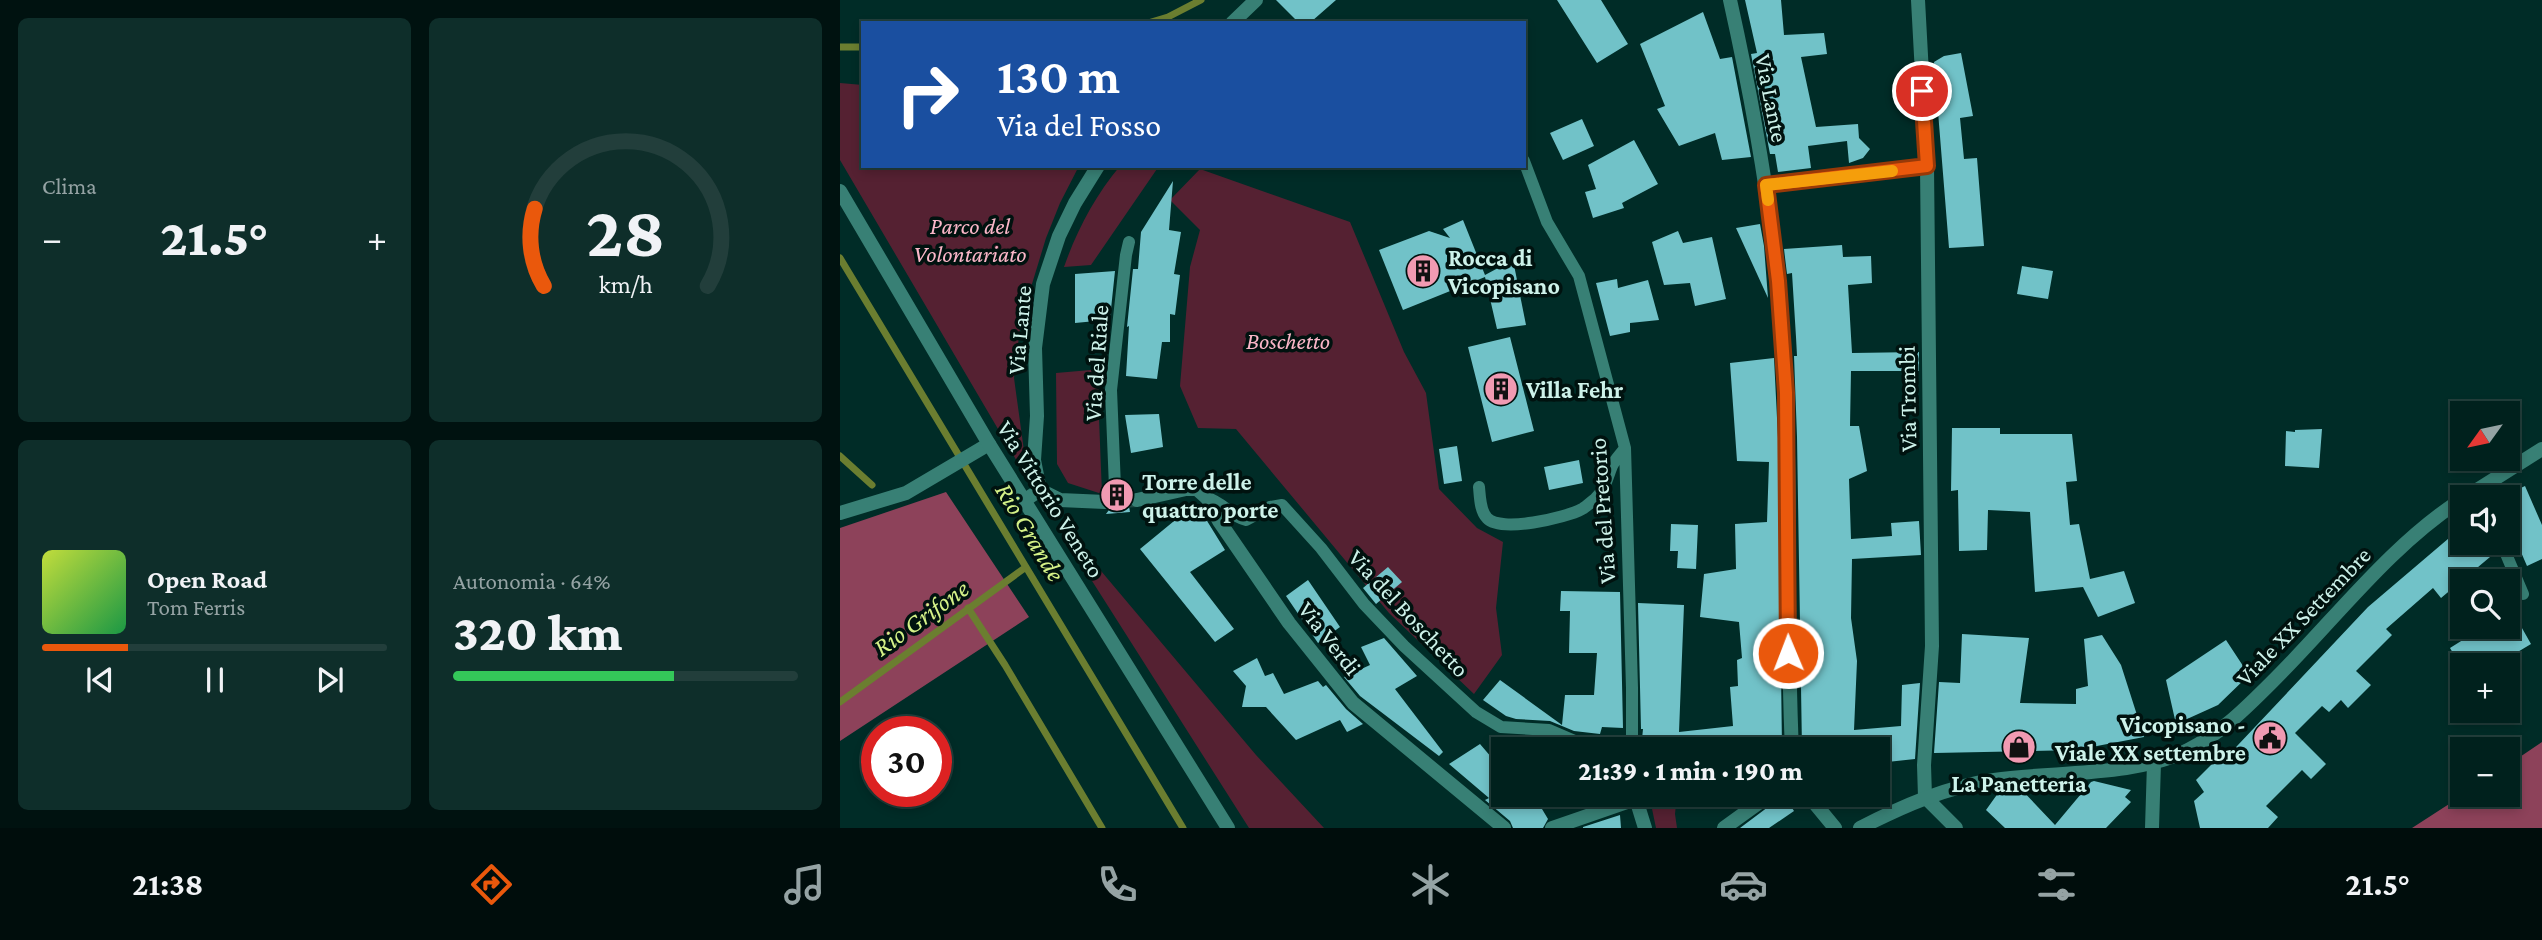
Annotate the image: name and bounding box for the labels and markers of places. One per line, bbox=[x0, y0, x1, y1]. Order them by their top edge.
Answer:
pin bbox=[1892, 61, 1952, 121]
place label: Rocca di Vicopisano bbox=[1447, 244, 1560, 299]
building icon: Rocca di Vicopisano bbox=[1404, 252, 1442, 290]
building icon: Villa Fehr bbox=[1482, 370, 1520, 408]
place label: Villa Fehr bbox=[1525, 376, 1624, 403]
place label: Torre delle quattro porte bbox=[1142, 468, 1278, 523]
building icon: Torre delle quattro porte bbox=[1098, 476, 1136, 514]
place label: Vicopisano - Viale XX settembre bbox=[2054, 711, 2246, 766]
public building icon: Vicopisano - Viale XX settembre bbox=[2251, 719, 2289, 757]
shop icon: La Panetteria bbox=[2000, 728, 2038, 766]
place label: La Panetteria bbox=[1951, 770, 2087, 797]

